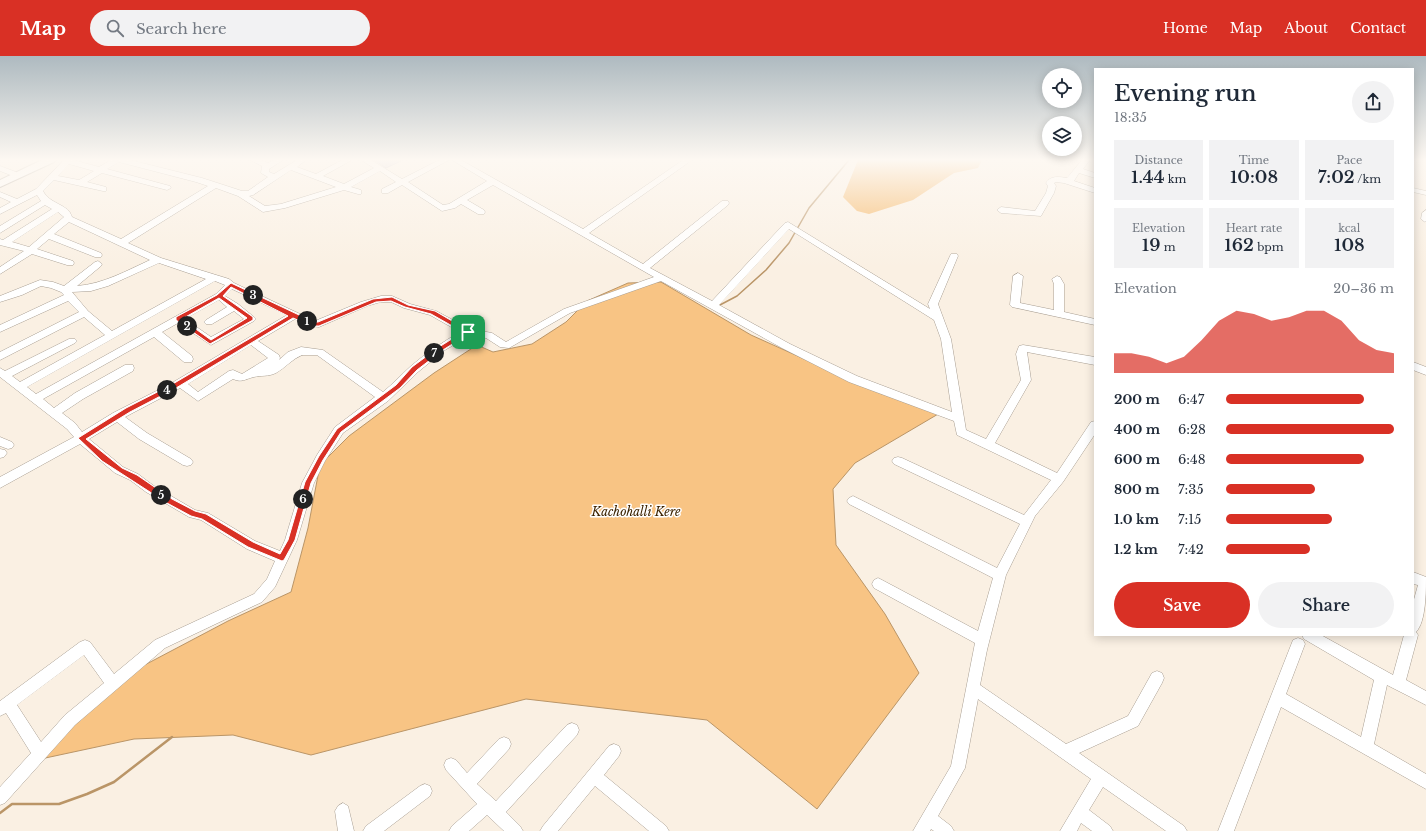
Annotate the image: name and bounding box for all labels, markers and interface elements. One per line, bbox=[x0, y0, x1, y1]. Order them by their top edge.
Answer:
search box bbox=[90, 10, 370, 46]
text: Map bbox=[20, 17, 66, 40]
icon: search bbox=[104, 17, 126, 39]
text: Search here bbox=[136, 19, 227, 38]
text: Home bbox=[1163, 19, 1208, 37]
text: Map bbox=[1230, 19, 1262, 37]
text: About bbox=[1284, 19, 1328, 37]
text: Contact bbox=[1350, 19, 1406, 37]
map controls bbox=[1042, 68, 1082, 156]
button: locate bbox=[1042, 68, 1082, 108]
text: Evening run bbox=[1114, 80, 1256, 107]
button: share bbox=[1352, 81, 1394, 123]
text: 18:35 bbox=[1114, 109, 1147, 126]
button: layers bbox=[1042, 116, 1082, 156]
text: Distance bbox=[1134, 153, 1183, 167]
text: Time bbox=[1239, 153, 1269, 167]
text: Pace bbox=[1336, 153, 1362, 167]
text: 1.44 bbox=[1131, 167, 1165, 188]
text: 10:08 bbox=[1230, 167, 1278, 188]
text: 7:02 bbox=[1318, 167, 1355, 188]
text: km bbox=[1165, 172, 1186, 186]
text: /km bbox=[1355, 172, 1381, 186]
text: Elevation bbox=[1132, 221, 1185, 235]
text: Heart rate bbox=[1226, 221, 1282, 235]
text: kcal bbox=[1338, 221, 1360, 235]
text: 19 bbox=[1142, 235, 1161, 256]
text: 162 bbox=[1224, 235, 1254, 256]
text: 108 bbox=[1334, 235, 1365, 256]
text: m bbox=[1161, 240, 1176, 254]
text: bpm bbox=[1254, 240, 1284, 254]
text: Elevation bbox=[1114, 280, 1177, 297]
text: 20–36 m bbox=[1333, 280, 1394, 297]
pin: 3 bbox=[243, 285, 263, 305]
text: 3 bbox=[249, 288, 257, 302]
pin: 1 bbox=[297, 311, 317, 331]
text: 1 bbox=[305, 314, 309, 328]
pin bbox=[451, 315, 485, 349]
pin: 2 bbox=[177, 316, 197, 336]
text: 2 bbox=[183, 319, 191, 333]
icon: arrive bbox=[457, 321, 479, 343]
pin: 7 bbox=[424, 343, 444, 363]
text: 7 bbox=[431, 346, 437, 360]
pin: 4 bbox=[157, 380, 177, 400]
text: 4 bbox=[163, 383, 171, 397]
text: 200 m bbox=[1114, 391, 1160, 408]
text: 6:47 bbox=[1178, 391, 1204, 408]
text: 400 m bbox=[1114, 421, 1160, 438]
text: 6:28 bbox=[1178, 421, 1206, 438]
text: 600 m bbox=[1114, 451, 1160, 468]
text: 6:48 bbox=[1178, 451, 1206, 468]
text: 800 m bbox=[1114, 481, 1160, 498]
text: 7:35 bbox=[1178, 481, 1204, 498]
pin: 5 bbox=[151, 485, 171, 505]
text: 5 bbox=[158, 488, 164, 502]
pin: 6 bbox=[293, 489, 313, 509]
text: 6 bbox=[299, 492, 307, 506]
water label: Kachohalli Kere bbox=[590, 504, 681, 519]
text: 1.0 km bbox=[1114, 511, 1159, 528]
text: 7:15 bbox=[1178, 511, 1201, 528]
text: 1.2 km bbox=[1114, 541, 1158, 558]
text: 7:42 bbox=[1178, 541, 1204, 558]
button: Save bbox=[1114, 582, 1250, 628]
button: Share bbox=[1258, 582, 1394, 628]

